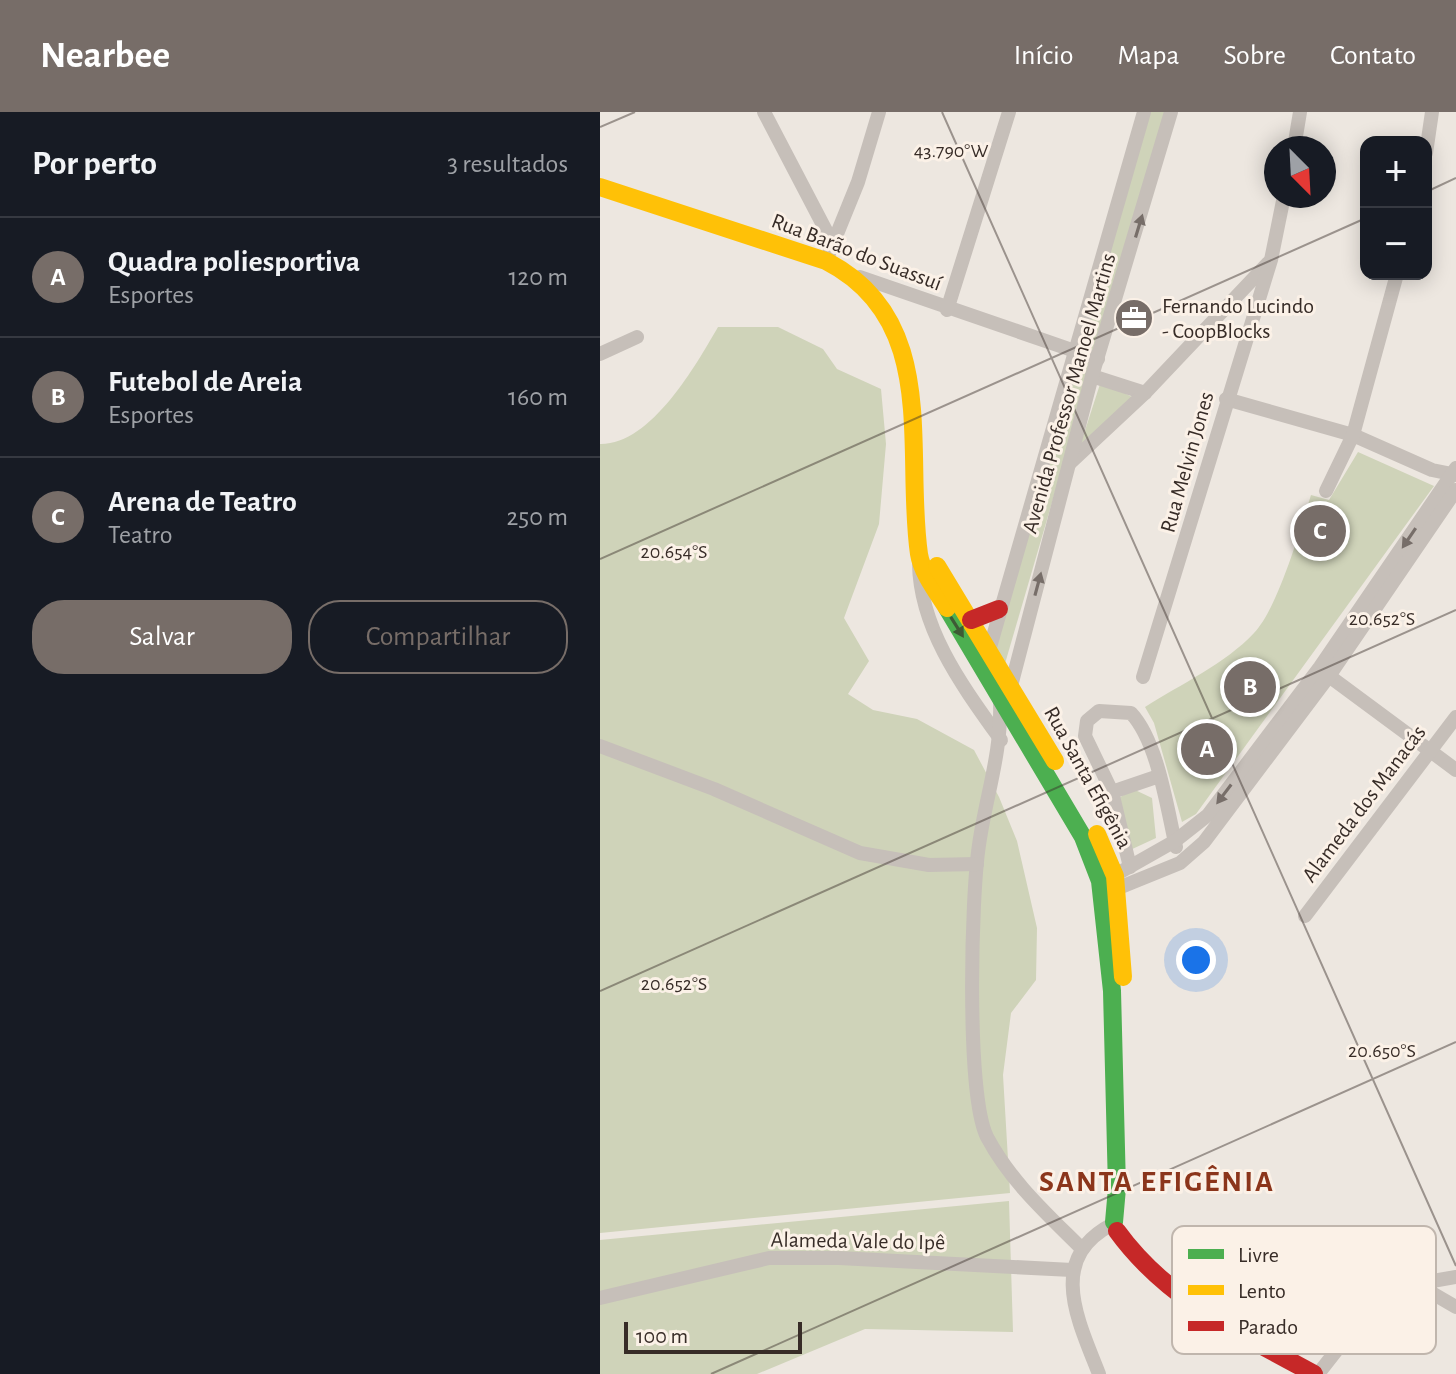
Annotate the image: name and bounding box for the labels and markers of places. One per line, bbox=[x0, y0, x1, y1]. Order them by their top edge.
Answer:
place label: Fernando Lucindo - CoopBlocks bbox=[1162, 295, 1314, 342]
office icon: Fernando Lucindo - CoopBlocks bbox=[1113, 297, 1155, 339]
pin: C bbox=[1294, 501, 1346, 561]
pin: B bbox=[1224, 657, 1276, 717]
pin: A bbox=[1181, 719, 1233, 779]

